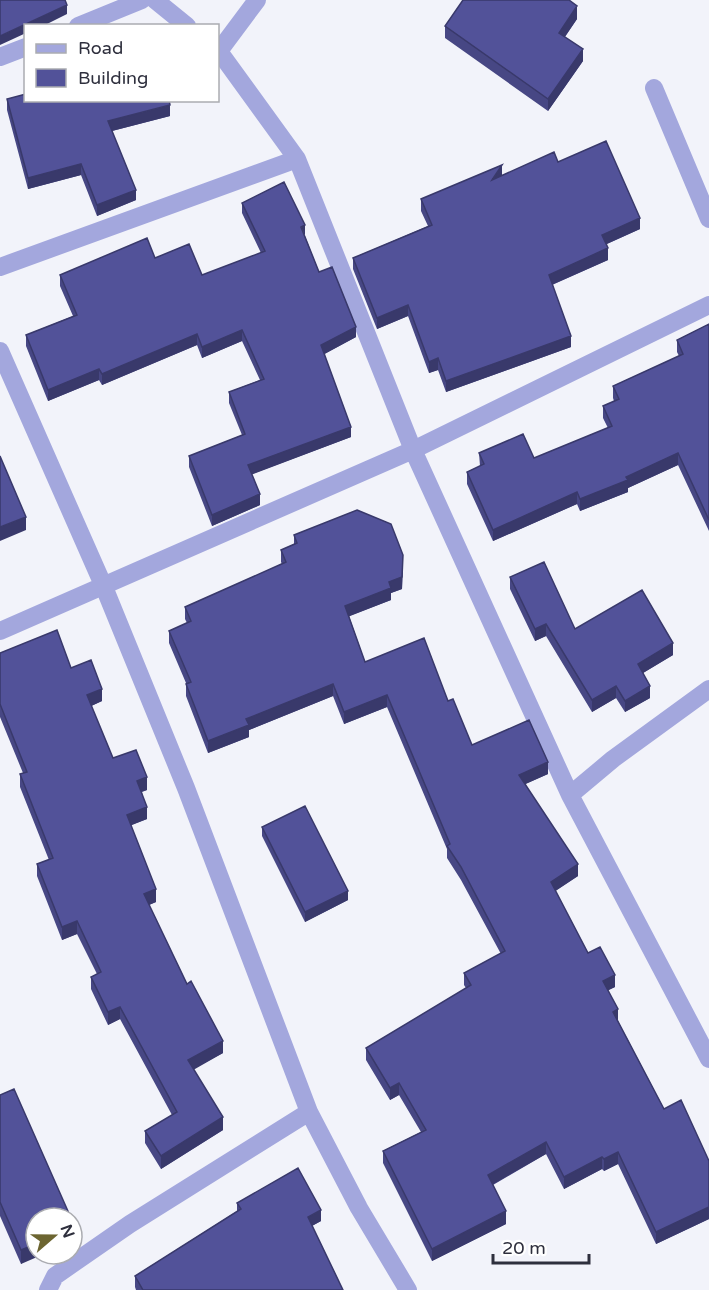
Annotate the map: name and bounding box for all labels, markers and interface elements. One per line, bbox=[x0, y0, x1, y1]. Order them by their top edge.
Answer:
legend bbox=[24, 24, 219, 102]
text: Road bbox=[78, 37, 123, 59]
text: Building bbox=[78, 67, 148, 89]
north arrow bbox=[24, 1206, 84, 1266]
text: N bbox=[56, 1222, 79, 1241]
scale bar bbox=[493, 1227, 589, 1265]
text: 20 m bbox=[502, 1237, 546, 1259]

